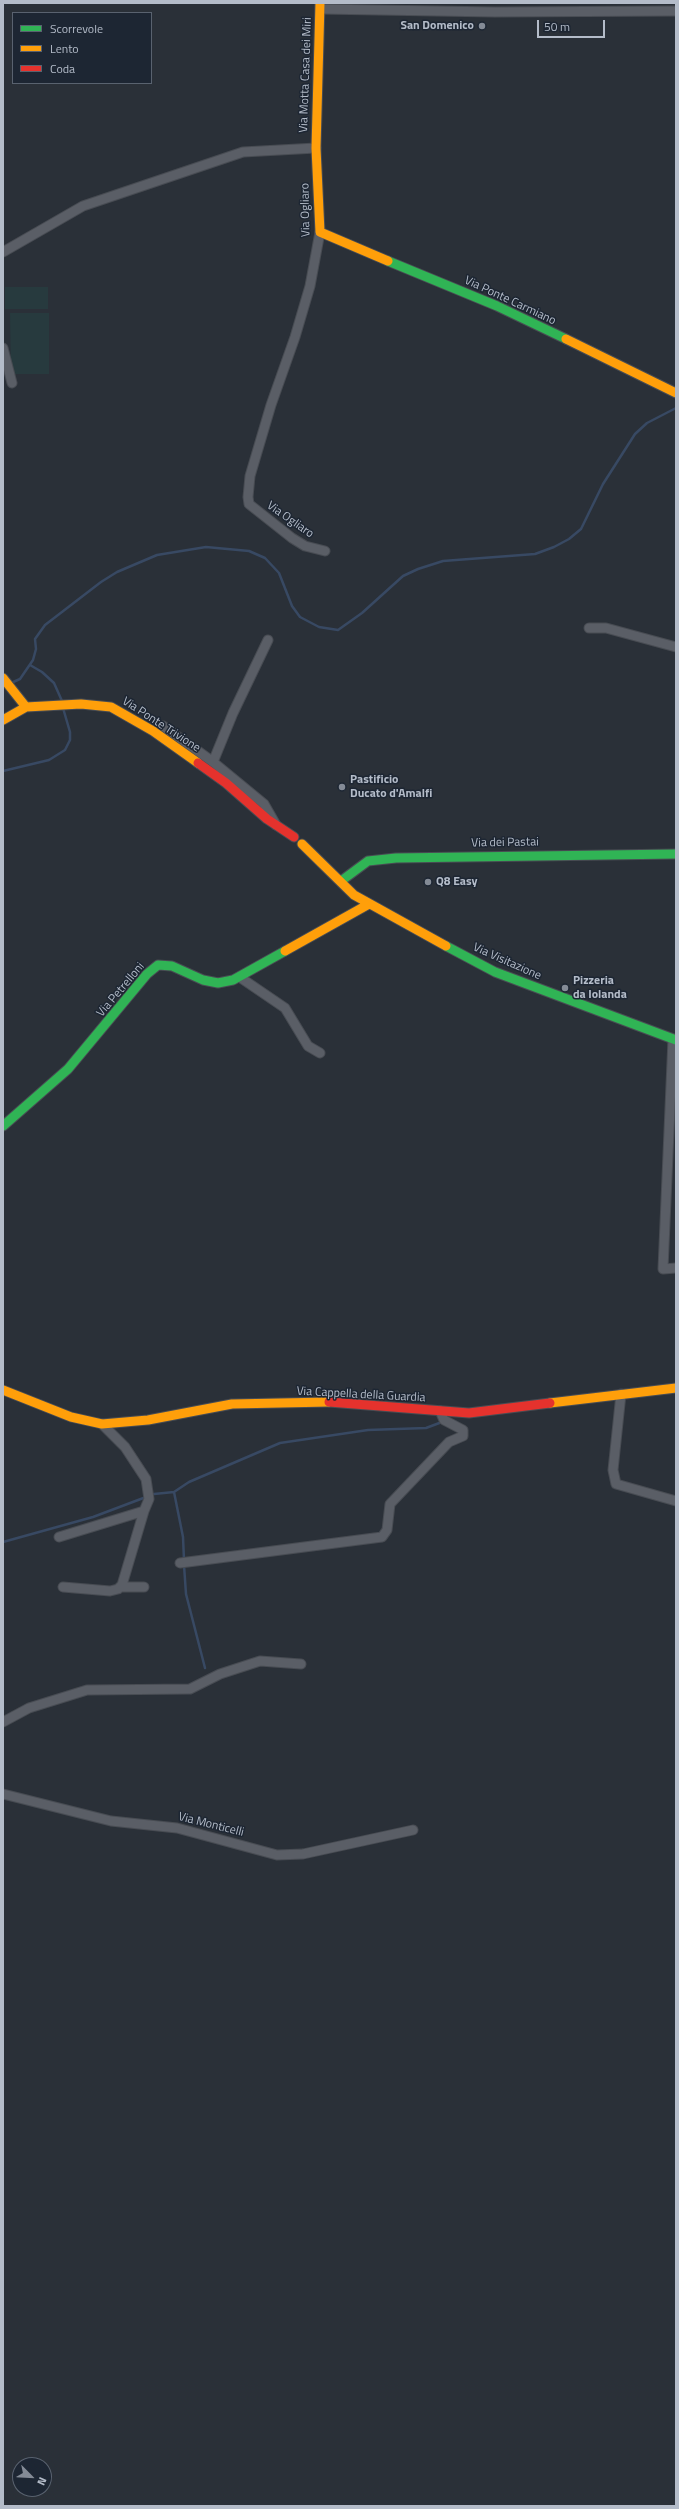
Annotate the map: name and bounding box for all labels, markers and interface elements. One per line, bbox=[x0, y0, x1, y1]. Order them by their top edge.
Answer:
legend bbox=[12, 12, 152, 84]
scale bar bbox=[539, 12, 607, 38]
street label: Via Motta Casa dei Miri bbox=[297, 17, 315, 133]
text: 50 m bbox=[544, 17, 570, 36]
text: Scorrevole bbox=[50, 19, 103, 38]
place label: San Domenico bbox=[400, 19, 474, 33]
marker: San Domenico bbox=[477, 21, 487, 31]
text: Lento bbox=[50, 39, 79, 58]
text: Coda bbox=[50, 59, 75, 78]
street label: Via Ogliaro bbox=[298, 183, 314, 237]
street label: Via Ponte Carmiano bbox=[462, 274, 558, 328]
street label: Via Ogliaro bbox=[264, 499, 316, 541]
street label: Via Ponte Trivione bbox=[119, 694, 203, 756]
place label: Pastificio Ducato d'Amalfi bbox=[350, 773, 432, 801]
marker: Pastificio Ducato d'Amalfi bbox=[337, 782, 347, 792]
street label: Via dei Pastai bbox=[471, 835, 539, 851]
place label: Q8 Easy bbox=[436, 875, 478, 889]
marker: Q8 Easy bbox=[423, 877, 433, 887]
street label: Via Visitazione bbox=[471, 941, 543, 983]
street label: Via Petrelloni bbox=[94, 960, 148, 1020]
place label: Pizzeria da Iolanda bbox=[573, 974, 627, 1002]
marker: Pizzeria da Iolanda bbox=[560, 983, 570, 993]
street label: Via Cappella della Guardia bbox=[296, 1384, 426, 1406]
street label: Via Monticelli bbox=[177, 1810, 245, 1840]
north arrow bbox=[12, 2457, 52, 2497]
text: N bbox=[33, 2475, 51, 2488]

